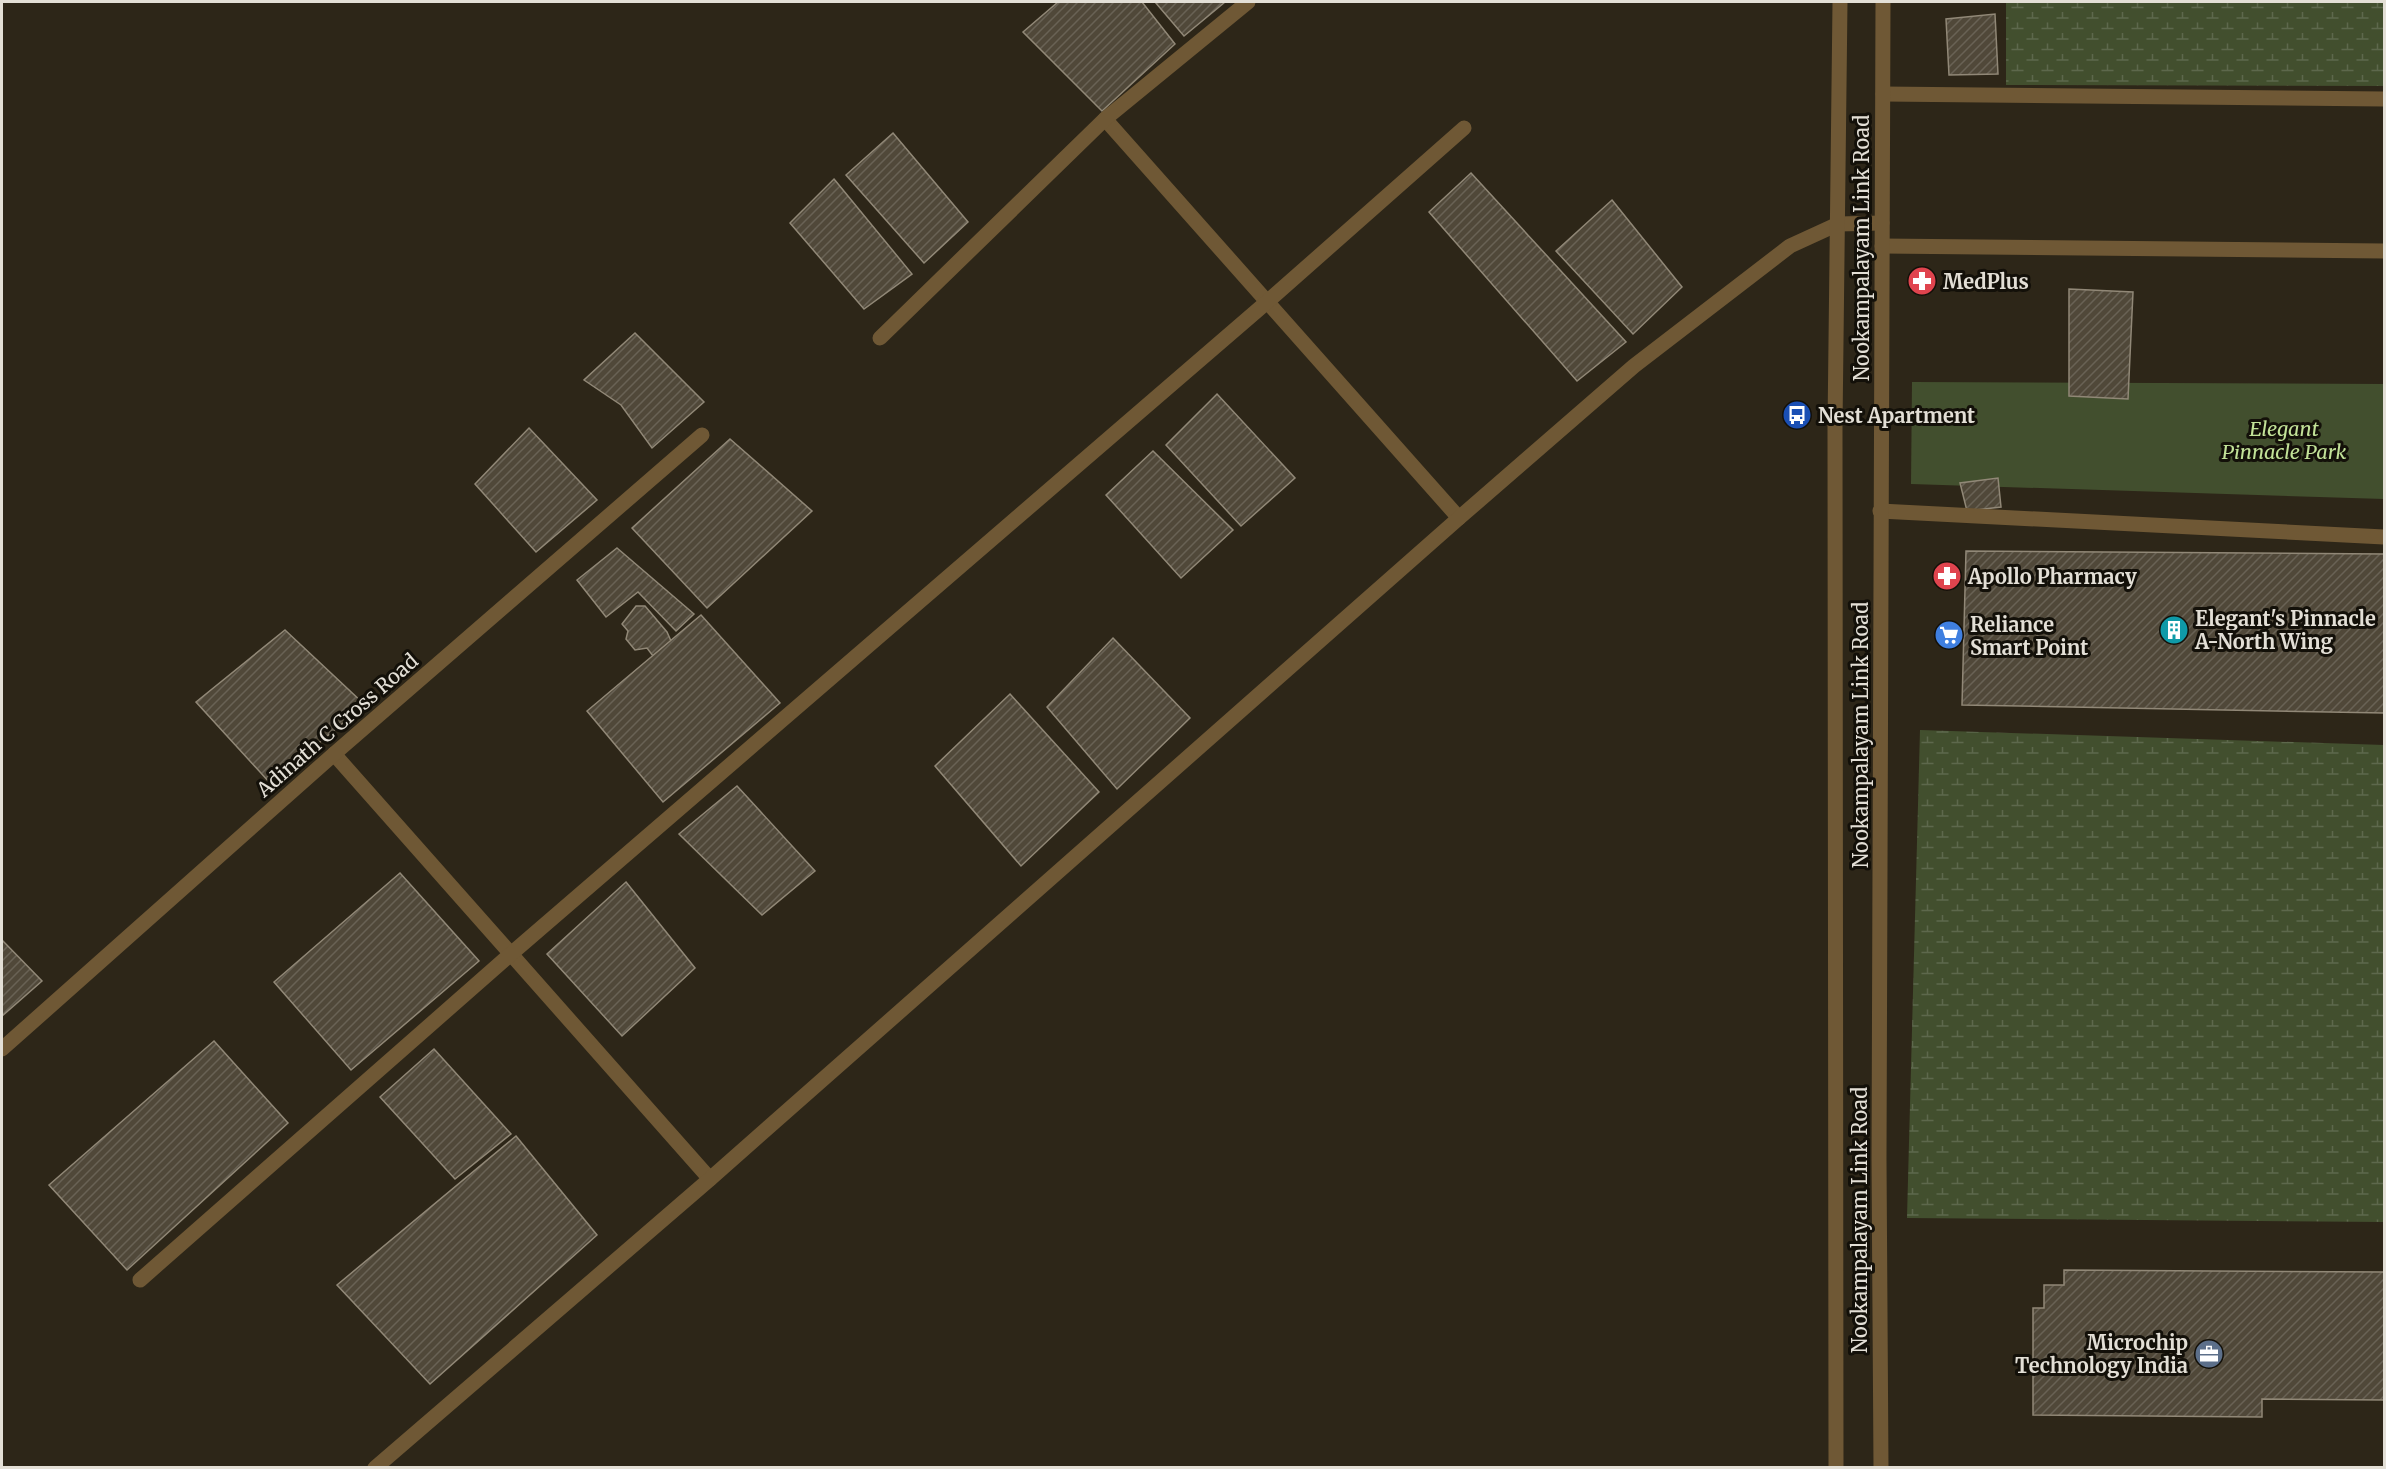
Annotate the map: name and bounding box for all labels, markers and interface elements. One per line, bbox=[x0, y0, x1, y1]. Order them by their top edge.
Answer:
street label: Nookampalayam Link Road bbox=[1849, 115, 1874, 381]
pharmacy icon: MedPlus bbox=[1906, 265, 1938, 297]
place label: MedPlus bbox=[1943, 269, 2029, 294]
bus stop icon: Nest Apartment bbox=[1781, 399, 1813, 431]
place label: Nest Apartment bbox=[1818, 403, 1975, 428]
park label: Elegant Pinnacle Park bbox=[2222, 416, 2346, 464]
pharmacy icon: Apollo Pharmacy bbox=[1931, 560, 1963, 592]
place label: Apollo Pharmacy bbox=[1967, 564, 2137, 589]
street label: Nookampalayam Link Road bbox=[1848, 602, 1873, 868]
place label: Elegant's Pinnacle A-North Wing bbox=[2194, 606, 2376, 654]
place label: Reliance Smart Point bbox=[1970, 612, 2088, 660]
building icon: Elegant's Pinnacle A-North Wing bbox=[2158, 614, 2190, 646]
supermarket icon: Reliance Smart Point bbox=[1933, 619, 1965, 651]
street label: Adinath C Cross Road bbox=[250, 648, 423, 803]
street label: Nookampalayam Link Road bbox=[1847, 1087, 1872, 1353]
place label: Microchip Technology India bbox=[2015, 1330, 2188, 1378]
office icon: Microchip Technology India bbox=[2193, 1338, 2225, 1370]

